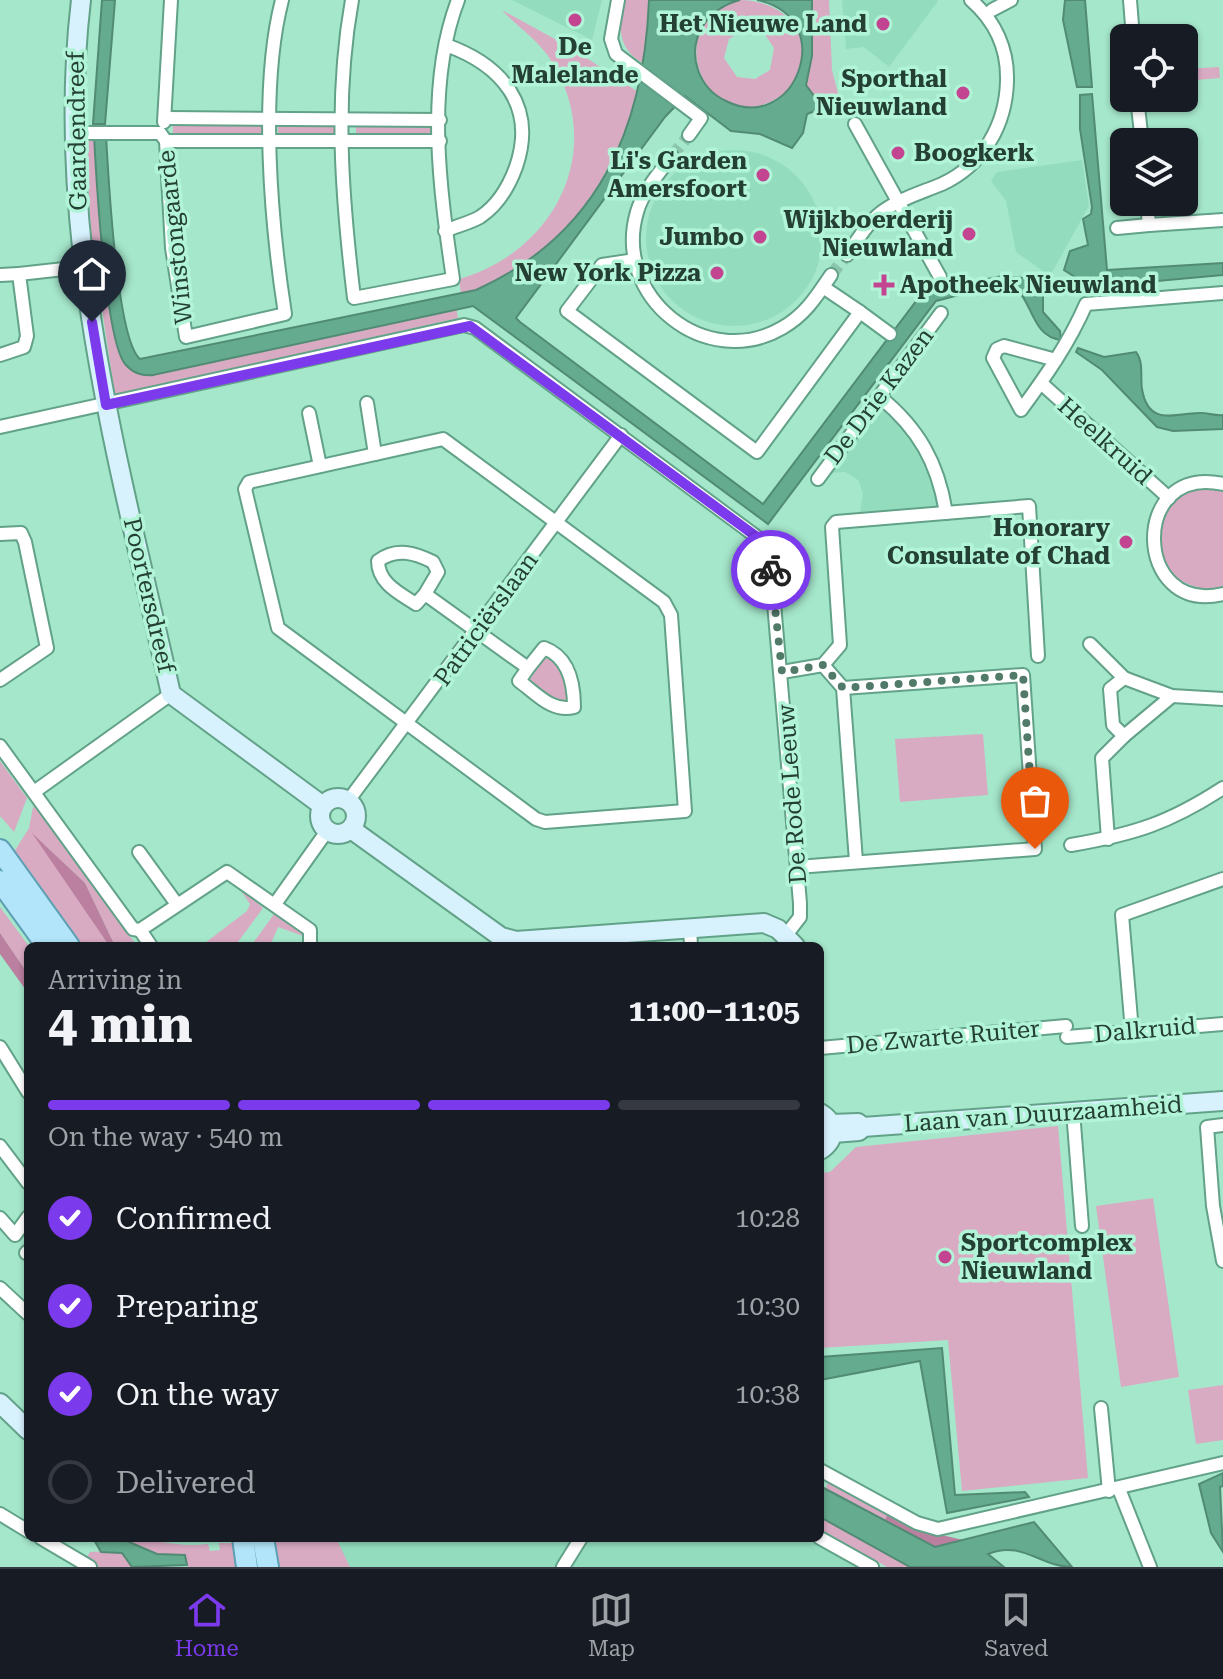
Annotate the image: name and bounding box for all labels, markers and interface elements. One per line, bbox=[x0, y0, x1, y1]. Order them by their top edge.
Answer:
place label: Het Nieuwe Land bbox=[659, 10, 867, 38]
marker: De Malelande bbox=[566, 11, 584, 29]
marker: Het Nieuwe Land bbox=[874, 15, 892, 33]
map controls bbox=[1110, 24, 1198, 216]
button: locate bbox=[1110, 24, 1198, 112]
place label: De Malelande bbox=[511, 33, 639, 89]
street label: Gaardendreef bbox=[62, 50, 92, 211]
place label: Sporthal Nieuwland bbox=[816, 65, 947, 121]
marker: Sporthal Nieuwland bbox=[954, 84, 972, 102]
button: layers bbox=[1110, 128, 1198, 216]
place label: Boogkerk bbox=[914, 139, 1035, 167]
marker: Boogkerk bbox=[889, 144, 907, 162]
place label: Li's Garden Amersfoort bbox=[607, 147, 747, 203]
street label: Winstongaarde bbox=[152, 149, 198, 325]
marker: Li's Garden Amersfoort bbox=[754, 166, 772, 184]
place label: Wijkboerderij Nieuwland bbox=[783, 206, 953, 262]
place label: Jumbo bbox=[659, 223, 744, 251]
marker: Wijkboerderij Nieuwland bbox=[960, 225, 978, 243]
marker: Jumbo bbox=[751, 228, 769, 246]
pin bbox=[58, 240, 126, 322]
icon: home bbox=[70, 252, 114, 296]
place label: New York Pizza bbox=[515, 259, 701, 287]
marker: New York Pizza bbox=[708, 264, 726, 282]
place label: Apotheek Nieuwland bbox=[900, 271, 1156, 299]
marker: Apotheek Nieuwland bbox=[875, 276, 893, 294]
street label: De Drie Kazen bbox=[819, 322, 939, 470]
street label: Heelkruid bbox=[1052, 392, 1158, 490]
place label: Honorary Consulate of Chad bbox=[887, 514, 1111, 570]
street label: Poortersdreef bbox=[118, 515, 181, 676]
courier bbox=[731, 530, 811, 610]
marker: Honorary Consulate of Chad bbox=[1117, 533, 1135, 551]
street label: Patriciërslaan bbox=[428, 547, 544, 691]
icon: bike bbox=[749, 548, 793, 592]
street label: De Rode Leeuw bbox=[772, 703, 812, 885]
pin bbox=[1001, 767, 1069, 849]
icon: bag bbox=[1013, 779, 1057, 823]
text: Arriving in bbox=[48, 965, 182, 995]
text: 11:00–11:05 bbox=[628, 993, 800, 1028]
text: 4 min bbox=[48, 994, 193, 1055]
street label: Dalkruid bbox=[1093, 1012, 1197, 1048]
street label: De Zwarte Ruiter bbox=[845, 1015, 1041, 1059]
street label: Laan van Duurzaamheid bbox=[903, 1090, 1183, 1138]
text: On the way · 540 m bbox=[48, 1122, 283, 1152]
icon: check bbox=[48, 1196, 92, 1240]
text: Confirmed bbox=[116, 1201, 271, 1236]
text: 10:28 bbox=[735, 1203, 800, 1233]
place label: Sportcomplex Nieuwland bbox=[961, 1229, 1133, 1285]
marker: Sportcomplex Nieuwland bbox=[936, 1248, 954, 1266]
icon: check bbox=[48, 1284, 92, 1328]
text: Preparing bbox=[116, 1289, 258, 1324]
text: 10:30 bbox=[735, 1291, 800, 1321]
icon: check bbox=[48, 1372, 92, 1416]
text: On the way bbox=[116, 1377, 279, 1412]
text: 10:38 bbox=[735, 1379, 800, 1409]
text: Delivered bbox=[116, 1465, 255, 1500]
tab: Home bbox=[175, 1588, 238, 1661]
tab: Map bbox=[588, 1588, 635, 1661]
tab: Saved bbox=[984, 1588, 1048, 1661]

